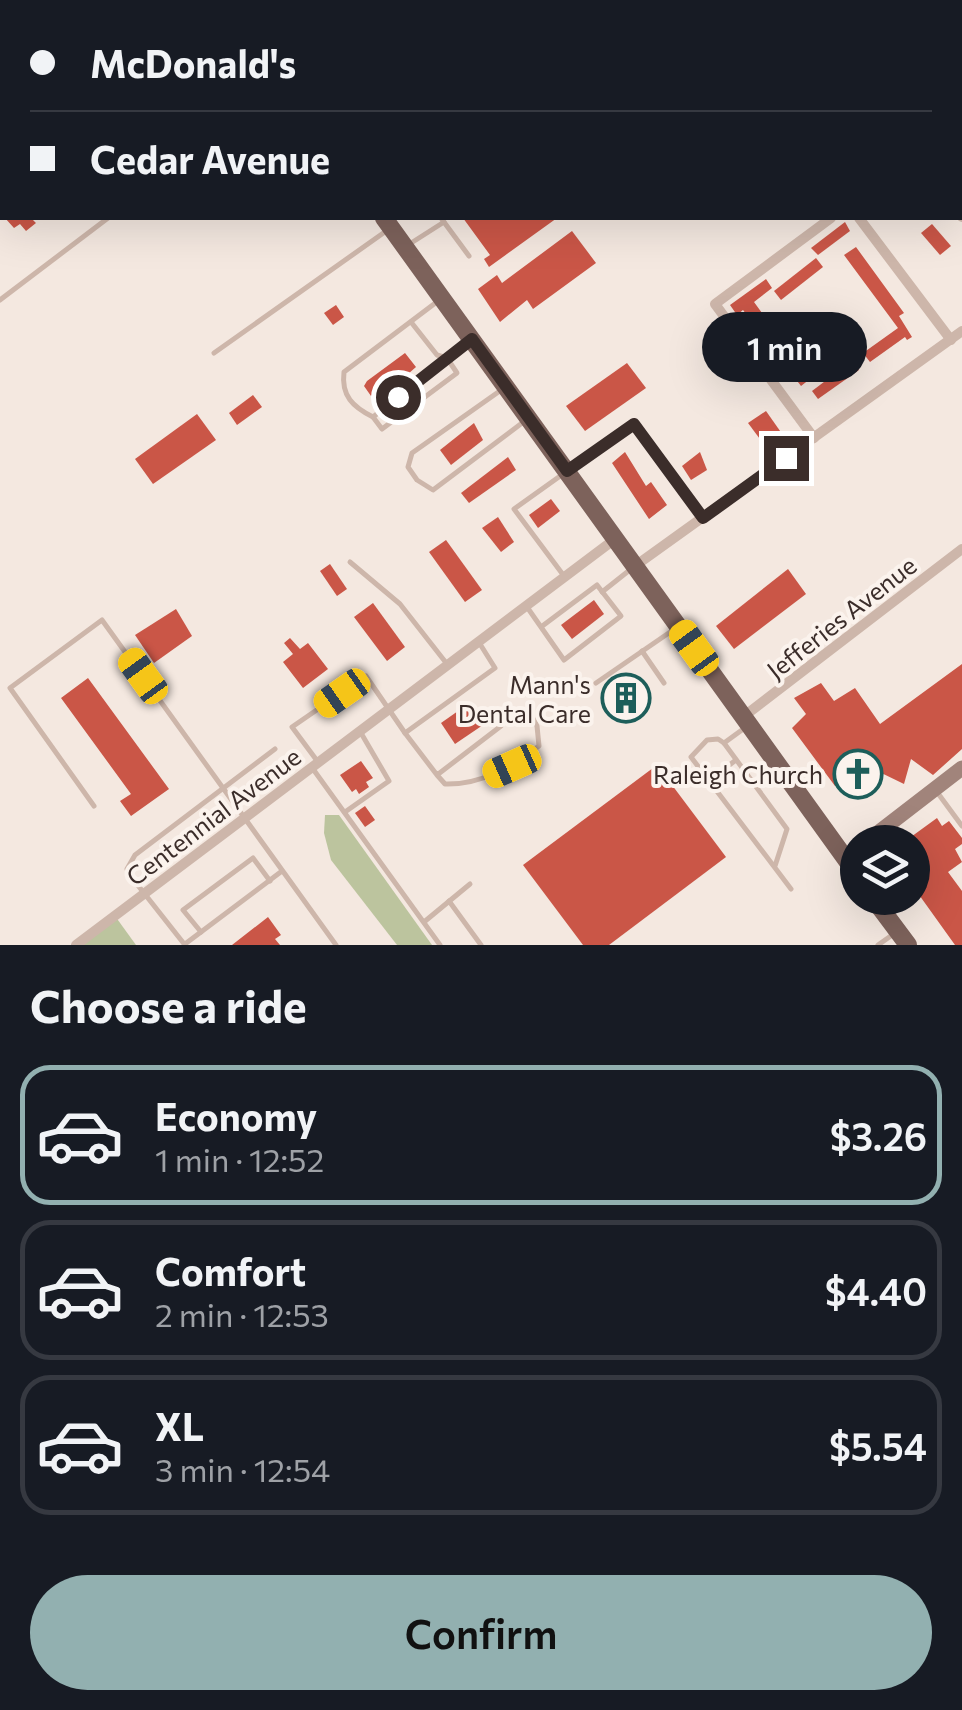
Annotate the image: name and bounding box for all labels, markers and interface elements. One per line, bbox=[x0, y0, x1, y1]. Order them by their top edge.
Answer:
text: McDonald's bbox=[90, 39, 296, 86]
text: Cedar Avenue bbox=[90, 135, 330, 182]
callout: 1 min bbox=[704, 313, 868, 383]
text: 1 min bbox=[747, 327, 822, 367]
route start bbox=[376, 375, 421, 420]
route end bbox=[764, 436, 809, 481]
street label: Jefferies Avenue bbox=[760, 549, 922, 685]
car bbox=[664, 615, 724, 681]
car bbox=[113, 643, 173, 709]
car bbox=[309, 664, 375, 722]
place label: Mann's Dental Care bbox=[458, 669, 591, 728]
building icon: Mann's Dental Care bbox=[600, 672, 652, 724]
car bbox=[478, 740, 546, 792]
street label: Centennial Avenue bbox=[120, 741, 306, 891]
church icon: Raleigh Church bbox=[832, 748, 884, 800]
place label: Raleigh Church bbox=[653, 759, 823, 789]
map controls bbox=[840, 825, 930, 915]
button: layers bbox=[840, 825, 930, 915]
text: Choose a ride bbox=[30, 977, 307, 1032]
icon: car bbox=[35, 1090, 125, 1180]
text: Economy bbox=[155, 1092, 317, 1139]
text: $3.26 bbox=[830, 1112, 927, 1159]
text: 1 min · 12:52 bbox=[155, 1139, 324, 1179]
icon: car bbox=[35, 1245, 125, 1335]
text: Comfort bbox=[155, 1247, 306, 1294]
text: $4.40 bbox=[825, 1267, 927, 1314]
text: 2 min · 12:53 bbox=[155, 1294, 329, 1334]
icon: car bbox=[35, 1400, 125, 1490]
text: XL bbox=[155, 1402, 204, 1449]
text: $5.54 bbox=[829, 1422, 927, 1469]
text: 3 min · 12:54 bbox=[155, 1449, 330, 1489]
button: Confirm bbox=[30, 1575, 932, 1690]

